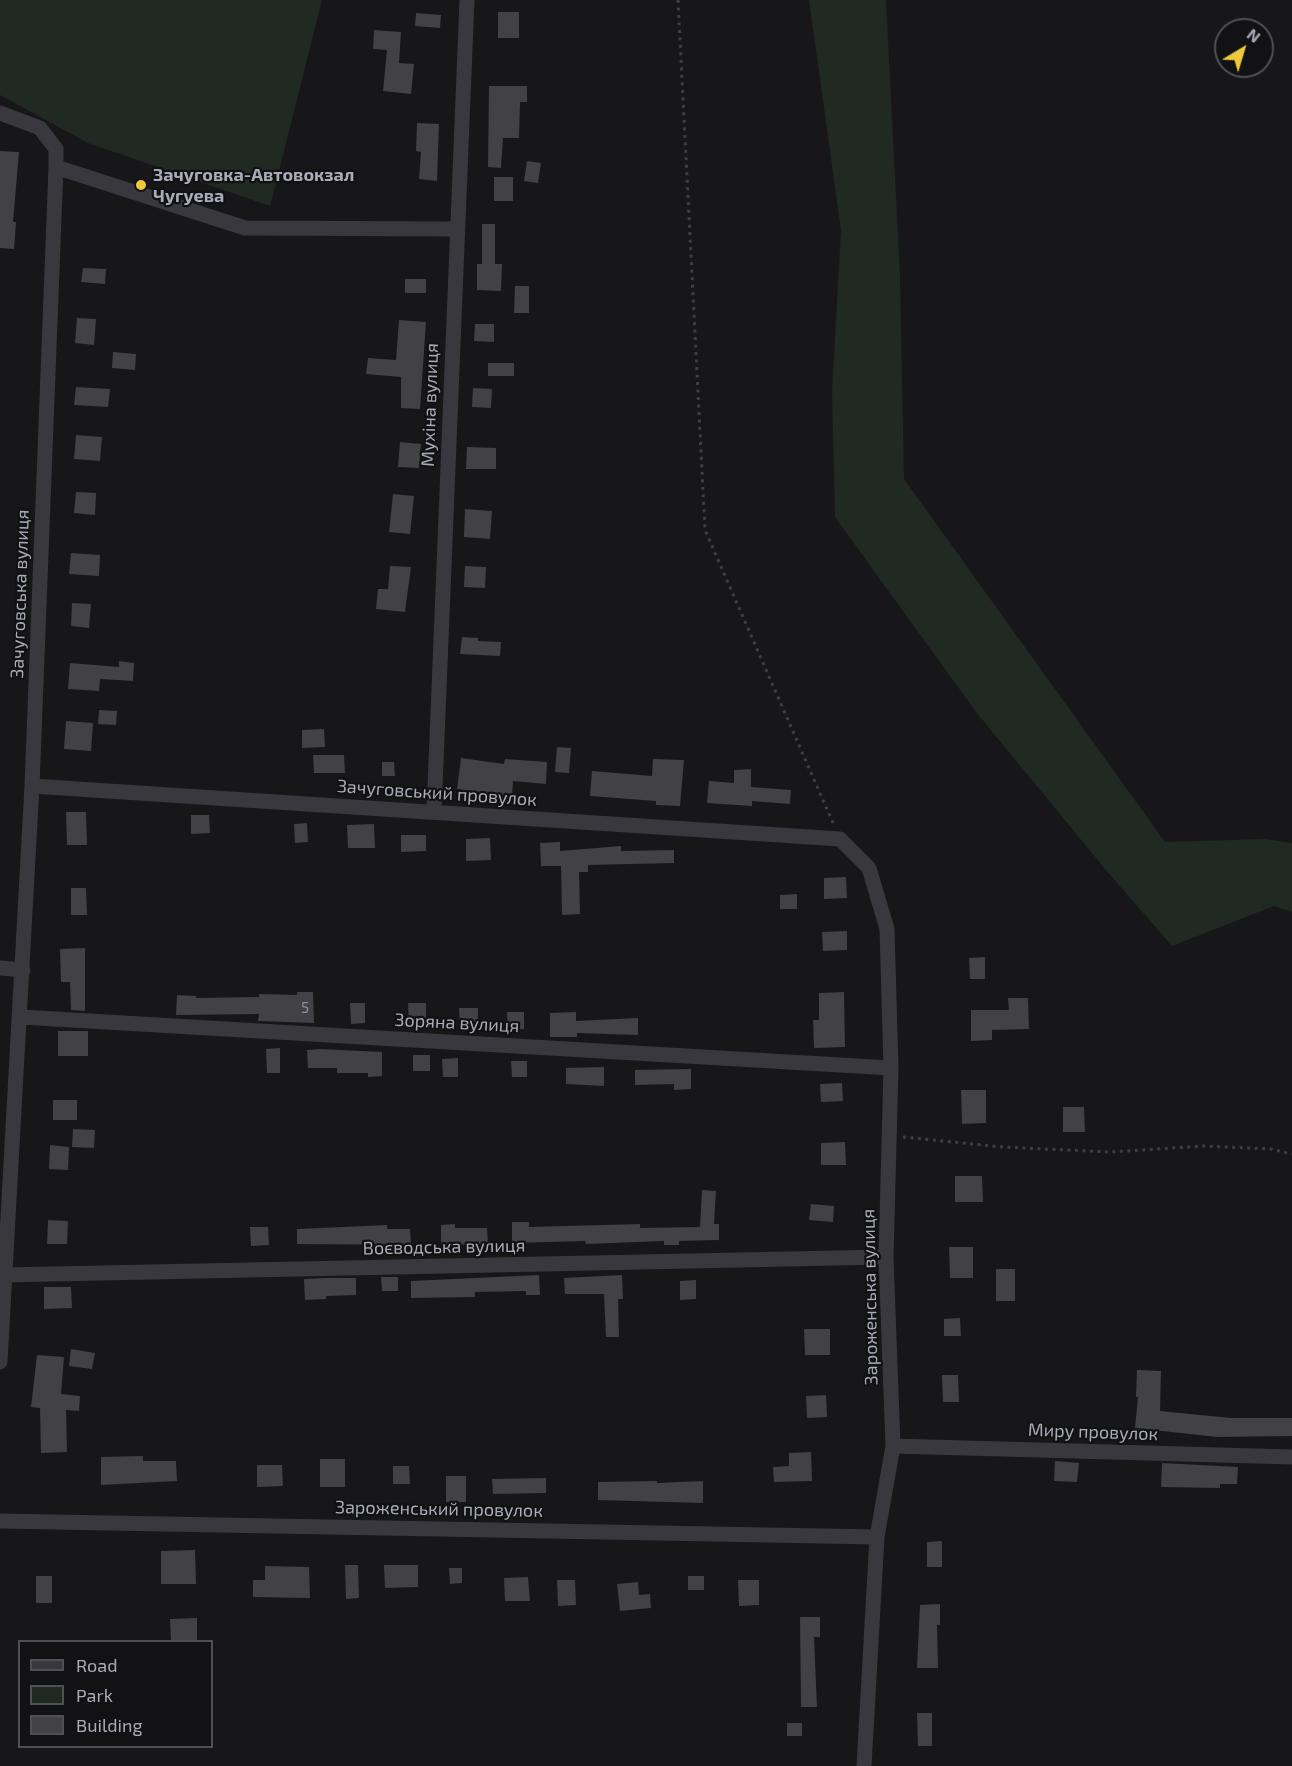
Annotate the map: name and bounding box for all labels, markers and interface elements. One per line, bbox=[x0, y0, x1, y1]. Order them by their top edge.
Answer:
north arrow bbox=[1214, 18, 1274, 78]
text: N bbox=[1244, 24, 1265, 46]
place label: Зачуговка-Автовокзал Чугуева bbox=[153, 164, 354, 207]
marker: Зачуговка-Автовокзал Чугуева bbox=[134, 178, 148, 192]
street label: Мухіна вулиця bbox=[417, 343, 443, 467]
street label: Зачуговська вулиця bbox=[6, 509, 34, 679]
street label: Зачуговський провулок bbox=[336, 775, 538, 811]
house number: 5 bbox=[301, 999, 309, 1017]
street label: Зоряна вулиця bbox=[394, 1009, 520, 1037]
street label: Зароженська вулиця bbox=[858, 1209, 882, 1385]
street label: Воєводська вулиця bbox=[362, 1235, 526, 1259]
street label: Миру провулок bbox=[1027, 1419, 1159, 1445]
street label: Зароженський провулок bbox=[335, 1496, 543, 1522]
legend bbox=[18, 1640, 213, 1748]
text: Road bbox=[76, 1654, 117, 1676]
text: Park bbox=[76, 1684, 113, 1706]
text: Building bbox=[76, 1714, 143, 1736]

